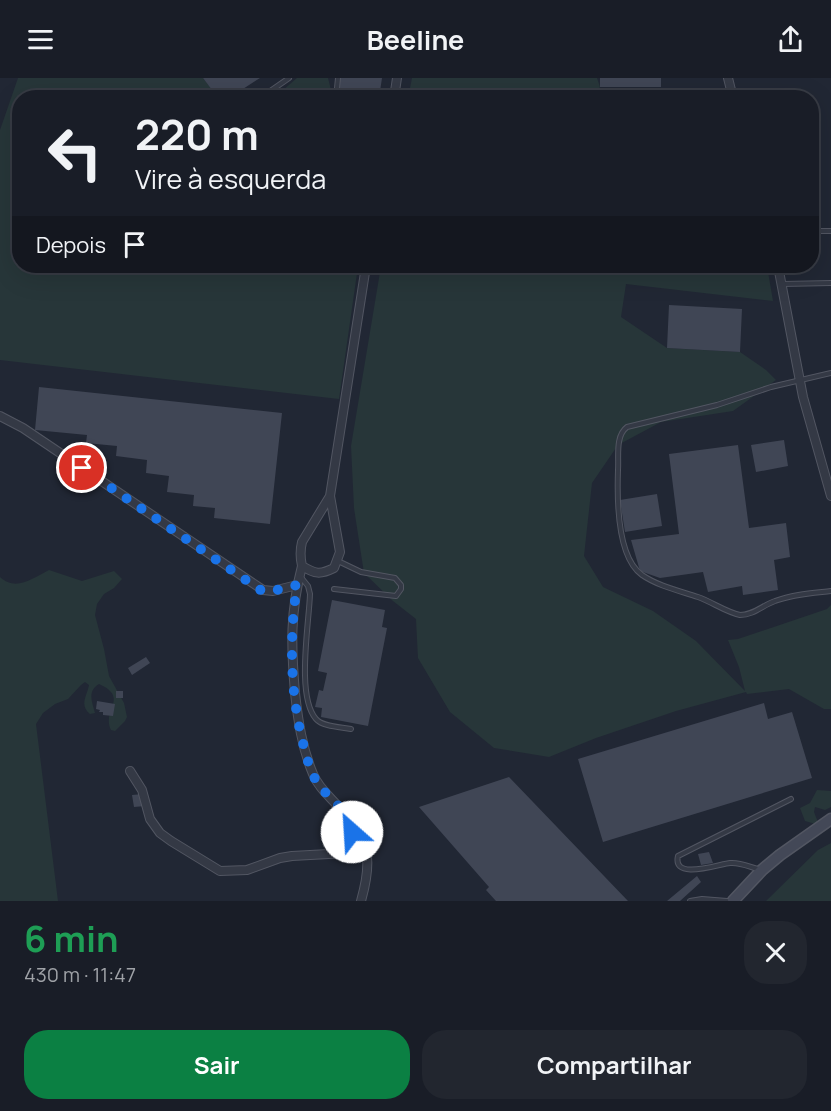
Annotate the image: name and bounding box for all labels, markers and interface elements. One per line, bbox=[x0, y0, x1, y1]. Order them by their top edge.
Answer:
text: Beeline bbox=[367, 21, 464, 58]
icon: menu bbox=[24, 23, 57, 56]
icon: share bbox=[774, 23, 807, 56]
text: 220 m bbox=[135, 105, 259, 163]
icon: left bbox=[36, 114, 114, 192]
text: Vire à esquerda bbox=[135, 160, 326, 197]
icon: arrive bbox=[118, 228, 151, 261]
text: Depois bbox=[36, 230, 106, 260]
pin bbox=[56, 442, 107, 493]
icon: arrive bbox=[65, 451, 98, 484]
position arrow bbox=[320, 800, 384, 864]
text: 6 min bbox=[24, 914, 119, 963]
button: close bbox=[744, 921, 807, 984]
text: 430 m · 11:47 bbox=[24, 961, 136, 988]
button: Sair bbox=[24, 1030, 410, 1099]
button: Compartilhar bbox=[422, 1030, 807, 1099]

